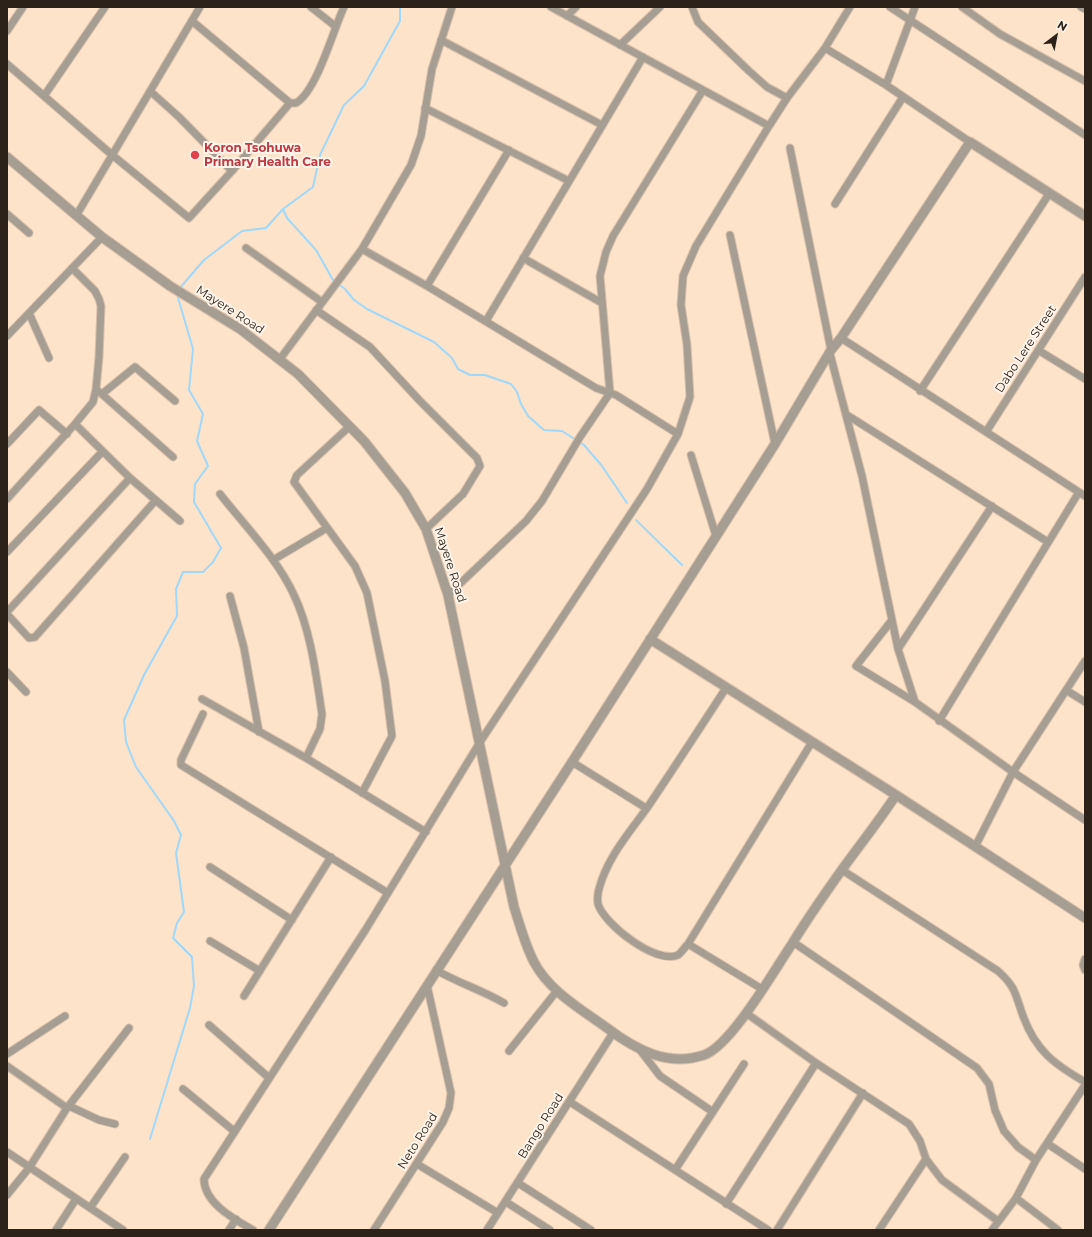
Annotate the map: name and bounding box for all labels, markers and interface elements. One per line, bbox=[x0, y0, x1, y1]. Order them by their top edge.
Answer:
north arrow bbox=[1036, 16, 1076, 56]
text: N bbox=[1055, 18, 1070, 34]
place label: Koron Tsohuwa Primary Health Care bbox=[204, 141, 331, 169]
marker: Koron Tsohuwa Primary Health Care bbox=[189, 149, 201, 161]
street label: Mayere Road bbox=[193, 283, 267, 337]
street label: Dabo Lere Street bbox=[992, 303, 1060, 395]
street label: Mayere Road bbox=[431, 526, 469, 604]
street label: Bango Road bbox=[515, 1091, 567, 1161]
street label: Neto Road bbox=[395, 1110, 441, 1172]

